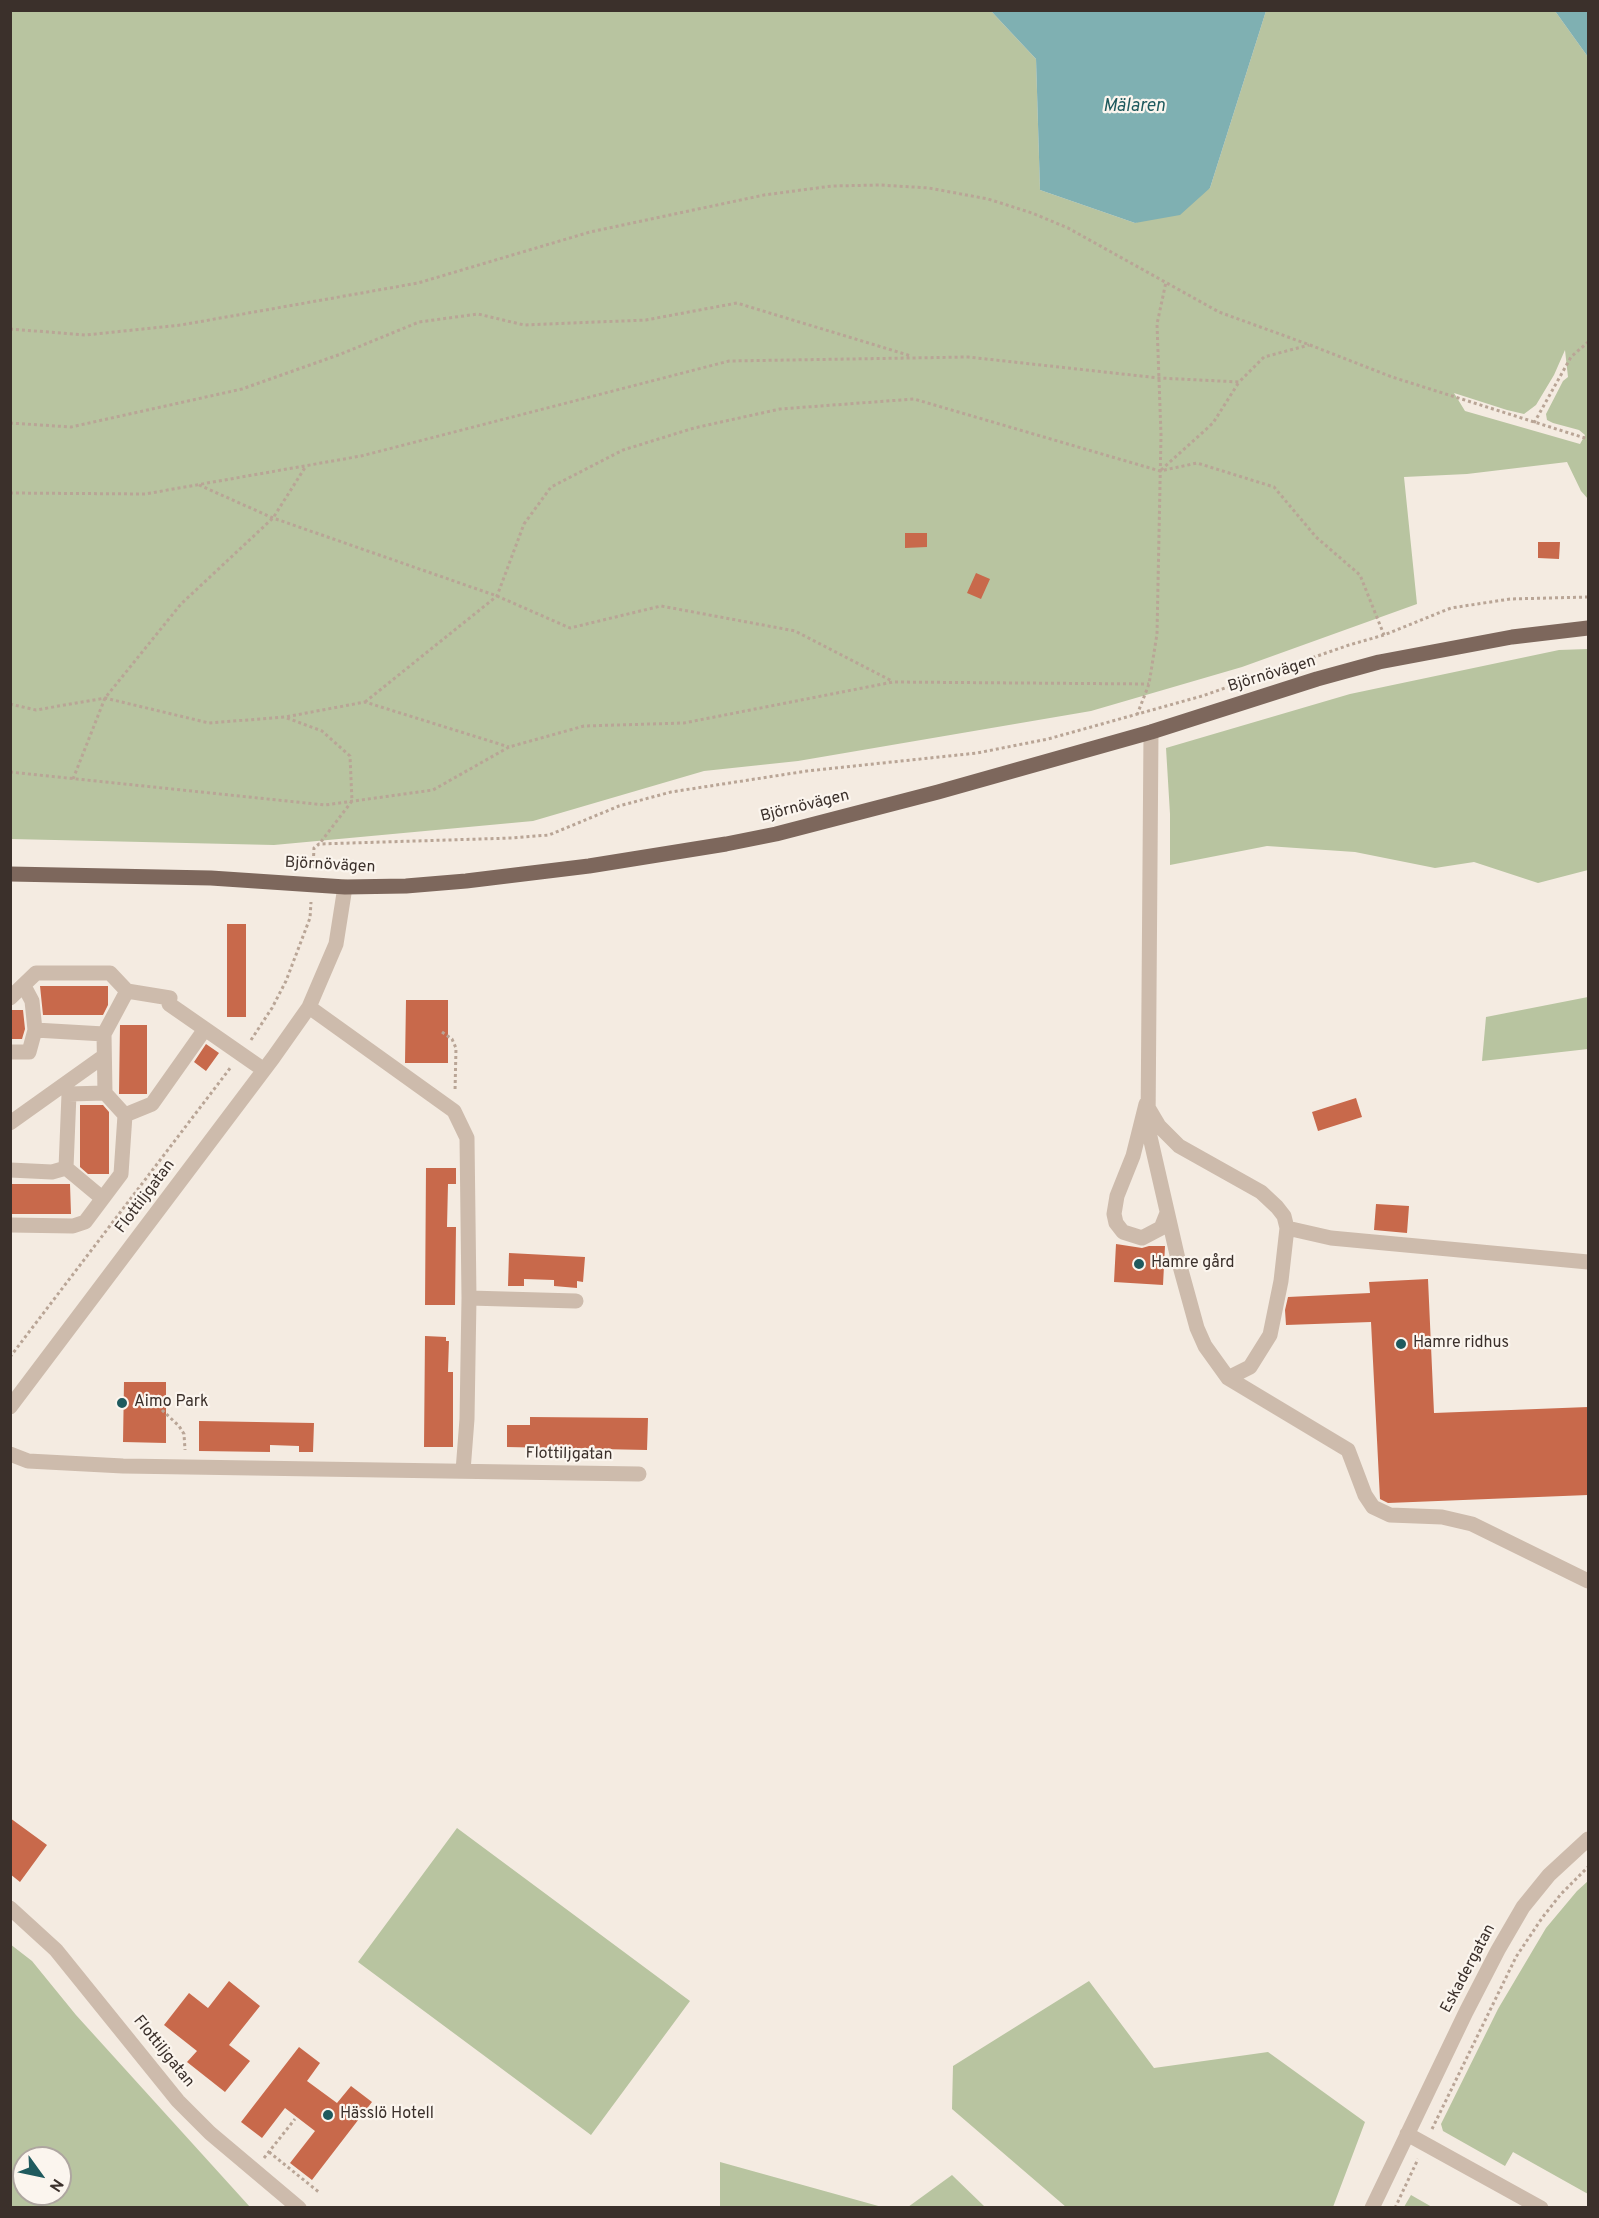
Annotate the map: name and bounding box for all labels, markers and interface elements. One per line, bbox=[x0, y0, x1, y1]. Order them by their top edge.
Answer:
water label: Mälaren bbox=[1103, 96, 1165, 118]
street label: Björnövägen bbox=[1226, 653, 1318, 697]
street label: Björnövägen bbox=[759, 787, 851, 827]
street label: Björnövägen bbox=[284, 854, 376, 878]
street label: Flottiljgatan bbox=[112, 1156, 180, 1238]
place label: Hamre gård bbox=[1151, 1254, 1235, 1274]
marker: Hamre gård bbox=[1132, 1257, 1146, 1271]
place label: Hamre ridhus bbox=[1413, 1334, 1509, 1354]
marker: Hamre ridhus bbox=[1394, 1337, 1408, 1351]
place label: Aimo Park bbox=[134, 1393, 208, 1413]
marker: Aimo Park bbox=[115, 1396, 129, 1410]
street label: Flottiljgatan bbox=[525, 1445, 613, 1465]
street label: Eskadergatan bbox=[1438, 1921, 1500, 2017]
street label: Flottiljgatan bbox=[128, 2012, 198, 2092]
place label: Hässlö Hotell bbox=[340, 2105, 434, 2125]
marker: Hässlö Hotell bbox=[321, 2108, 335, 2122]
north arrow bbox=[12, 2146, 72, 2206]
text: N bbox=[44, 2174, 67, 2195]

